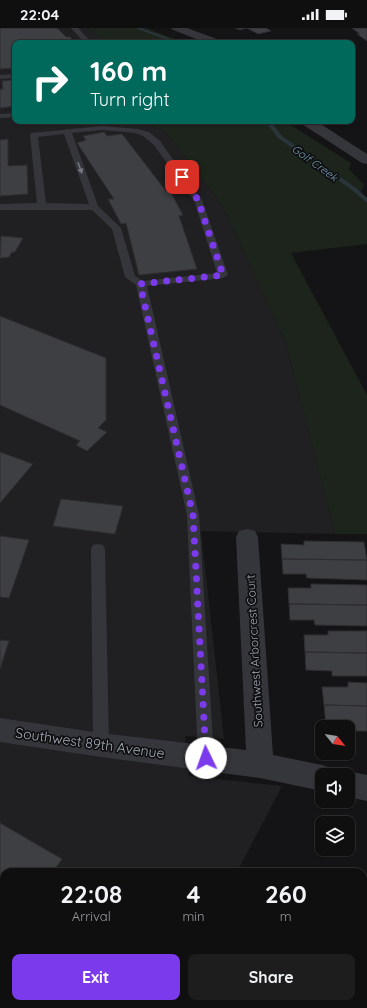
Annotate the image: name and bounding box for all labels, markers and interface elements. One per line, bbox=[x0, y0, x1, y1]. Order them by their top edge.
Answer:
text: 22:04 bbox=[20, 5, 59, 24]
text: 160 m bbox=[90, 53, 167, 88]
icon: right bbox=[24, 56, 76, 108]
text: Turn right bbox=[90, 88, 170, 111]
water label: Golf Creek bbox=[289, 142, 342, 185]
pin bbox=[165, 160, 199, 194]
one-way arrow bbox=[77, 163, 83, 175]
icon: arrive bbox=[171, 166, 193, 188]
street label: Southwest Arborcrest Court bbox=[243, 574, 265, 728]
north arrow bbox=[315, 720, 355, 760]
map controls bbox=[315, 720, 355, 856]
street label: Southwest 89th Avenue bbox=[14, 724, 166, 762]
position arrow bbox=[185, 737, 227, 779]
button: sound bbox=[315, 768, 355, 808]
button: layers bbox=[315, 816, 355, 856]
text: 22:08 bbox=[60, 879, 122, 909]
text: 4 bbox=[186, 879, 201, 909]
text: 260 bbox=[265, 879, 307, 909]
text: Arrival bbox=[72, 908, 111, 924]
text: min bbox=[182, 908, 205, 924]
text: m bbox=[280, 908, 292, 924]
button: Exit bbox=[12, 954, 180, 1000]
button: Share bbox=[188, 954, 355, 1000]

